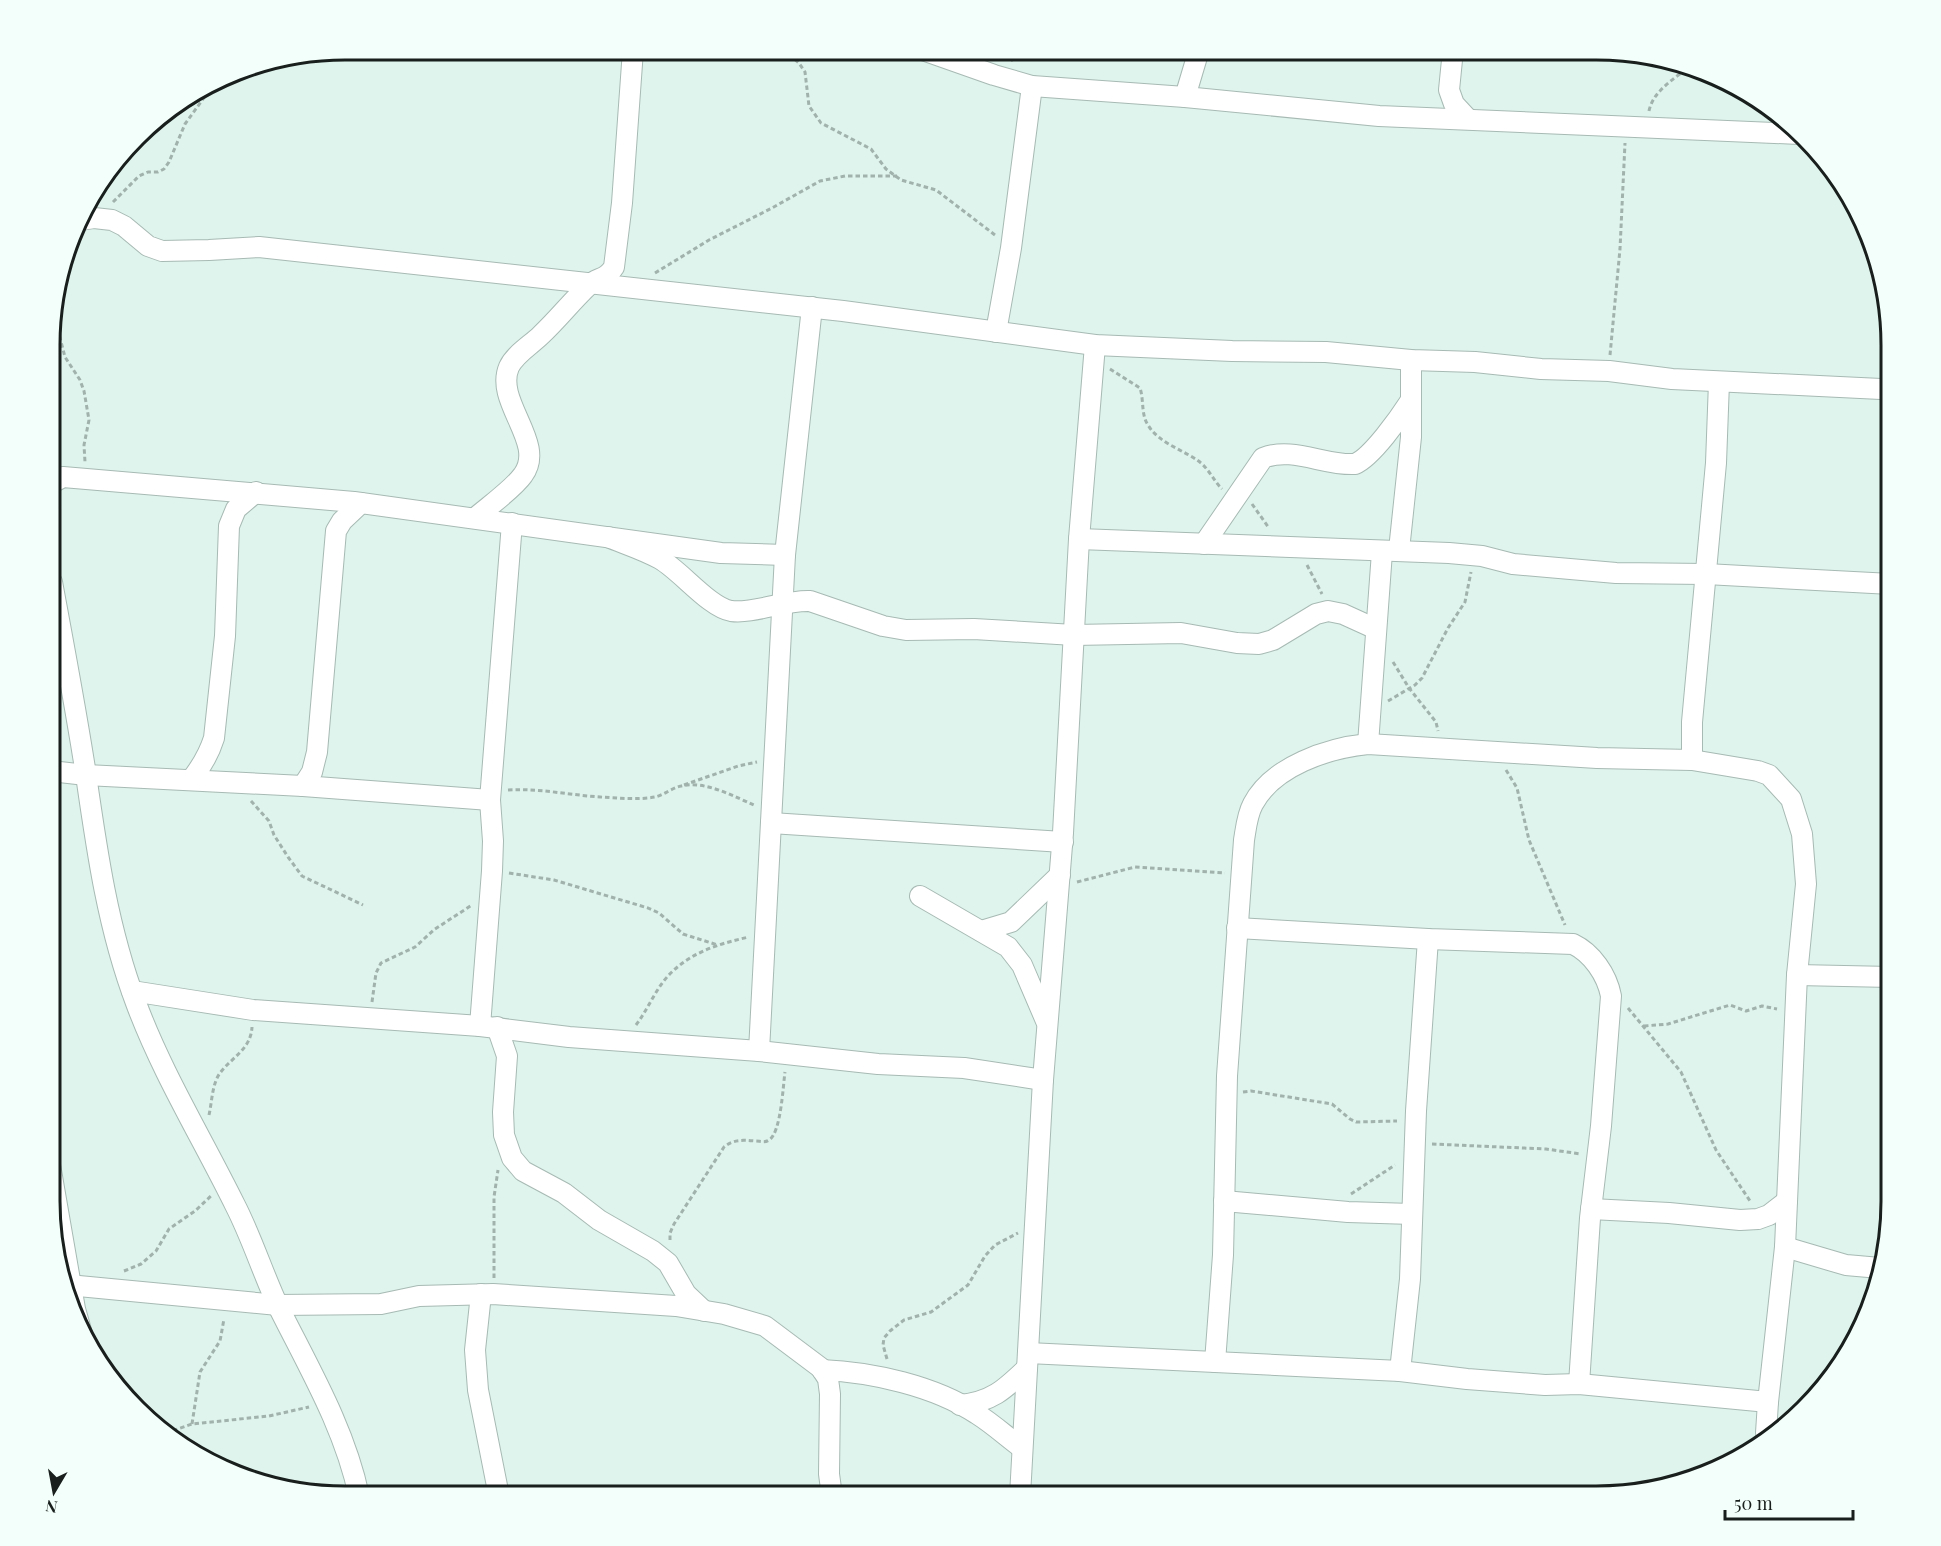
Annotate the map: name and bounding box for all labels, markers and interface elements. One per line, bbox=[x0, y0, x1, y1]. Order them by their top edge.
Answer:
north arrow bbox=[24, 1462, 84, 1522]
scale bar bbox=[1725, 1483, 1852, 1521]
text: 50 m bbox=[1734, 1491, 1773, 1515]
text: N bbox=[43, 1496, 59, 1519]

